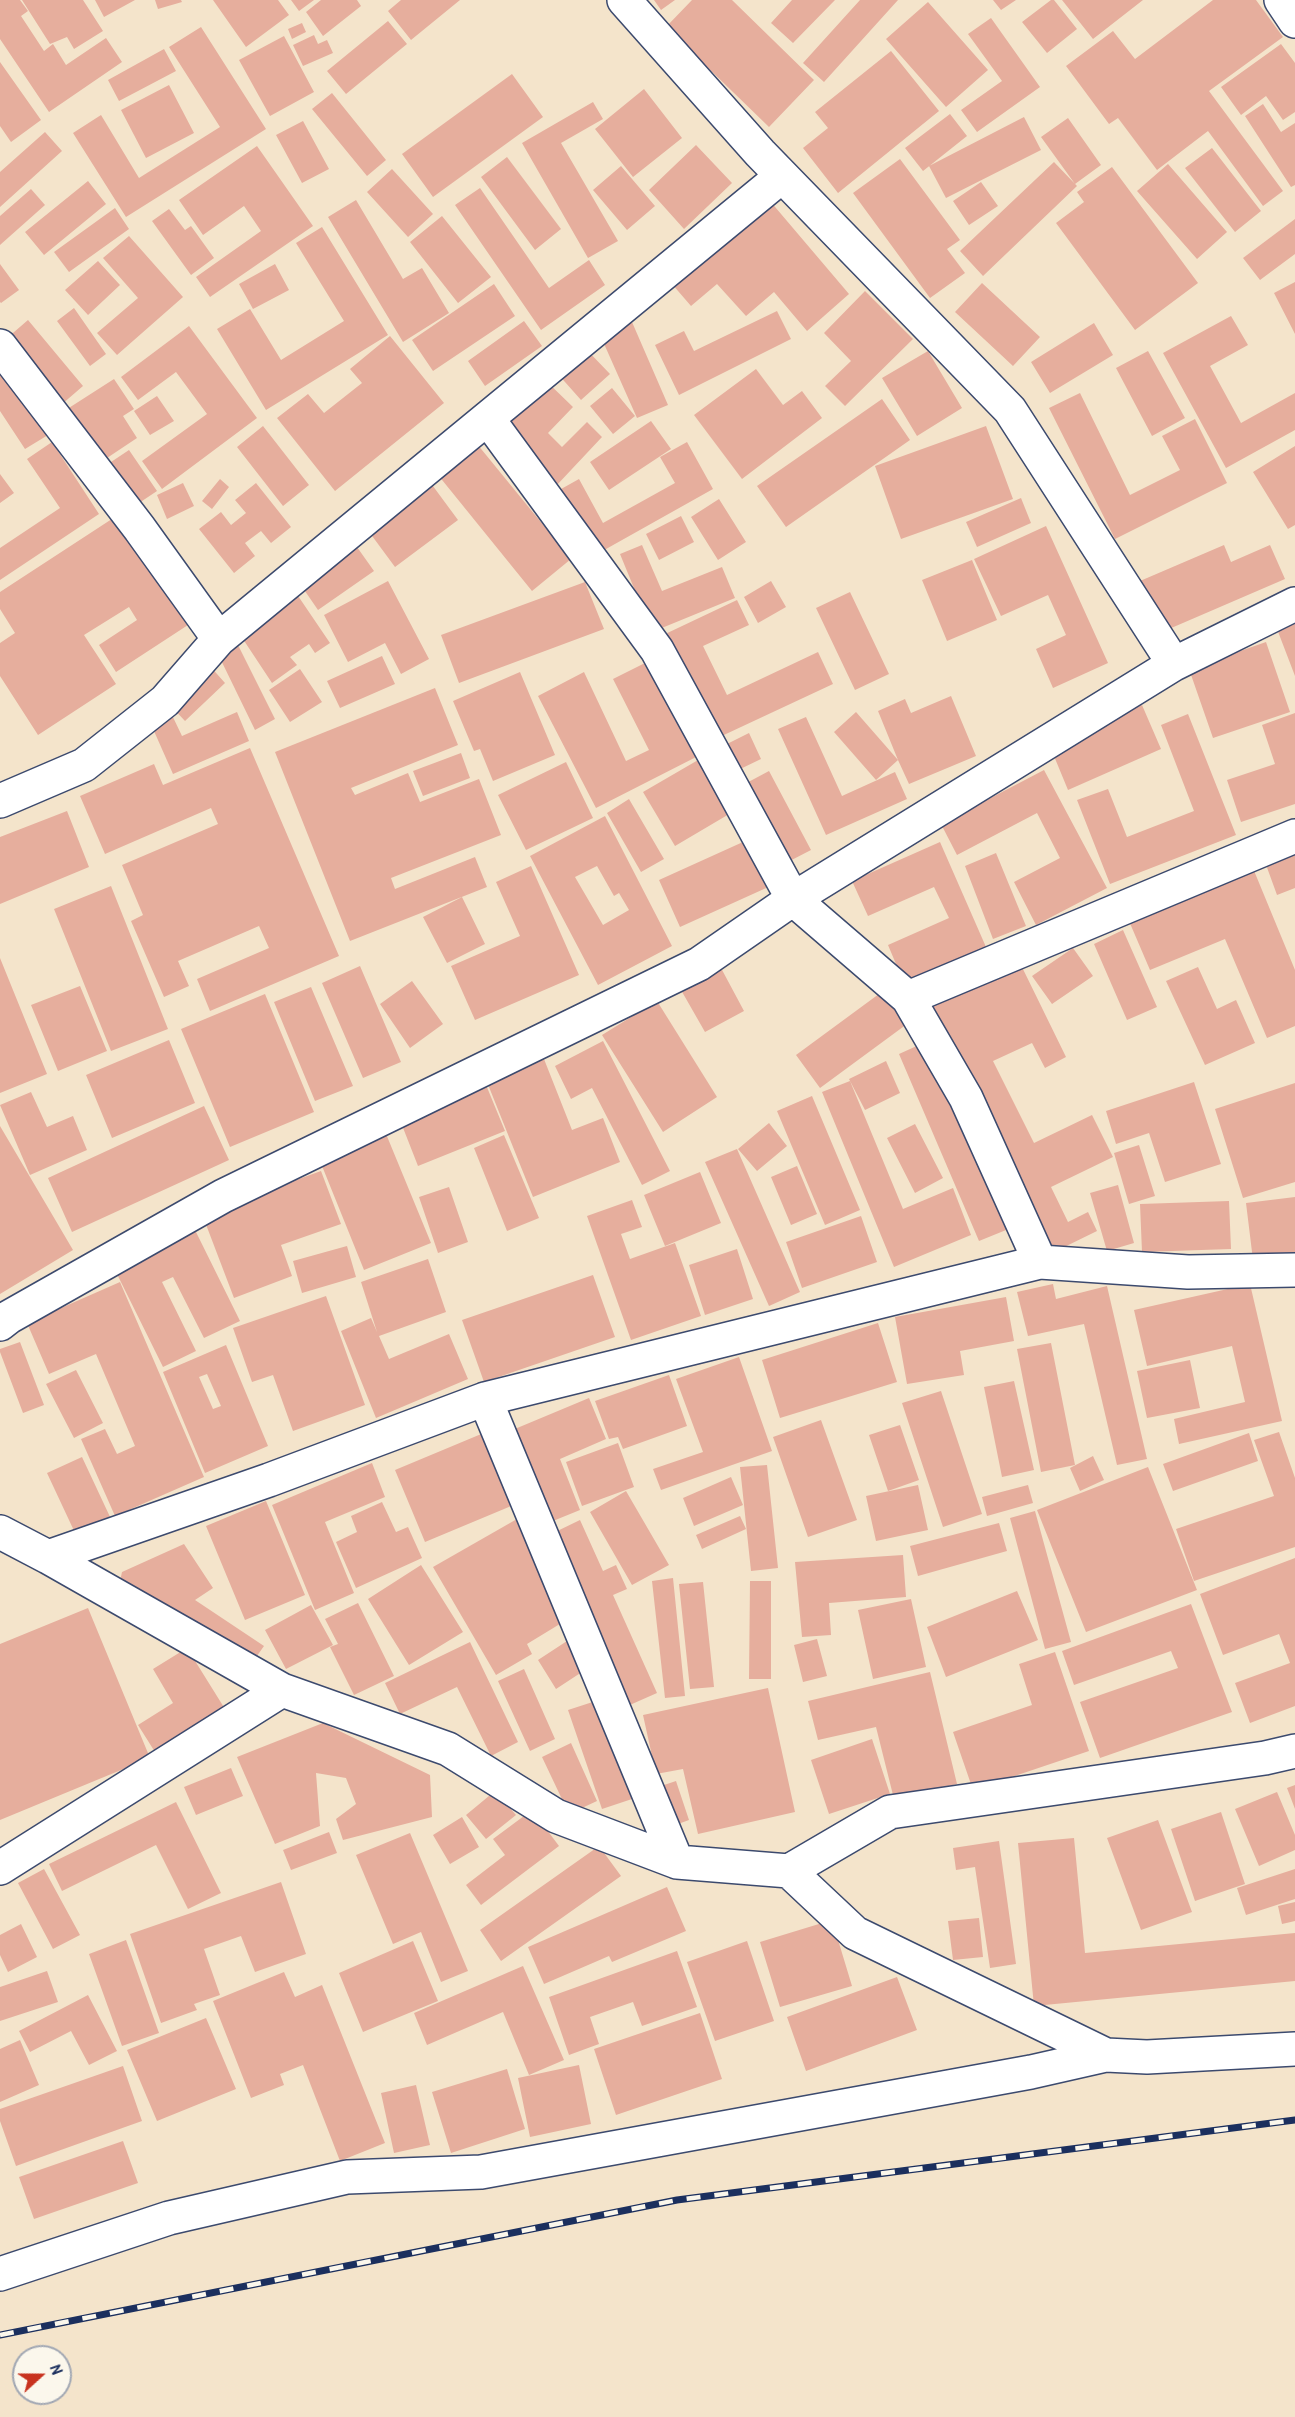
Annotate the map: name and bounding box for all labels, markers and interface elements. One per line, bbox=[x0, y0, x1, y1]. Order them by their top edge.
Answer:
north arrow bbox=[12, 2345, 72, 2405]
text: N bbox=[45, 2361, 69, 2377]

